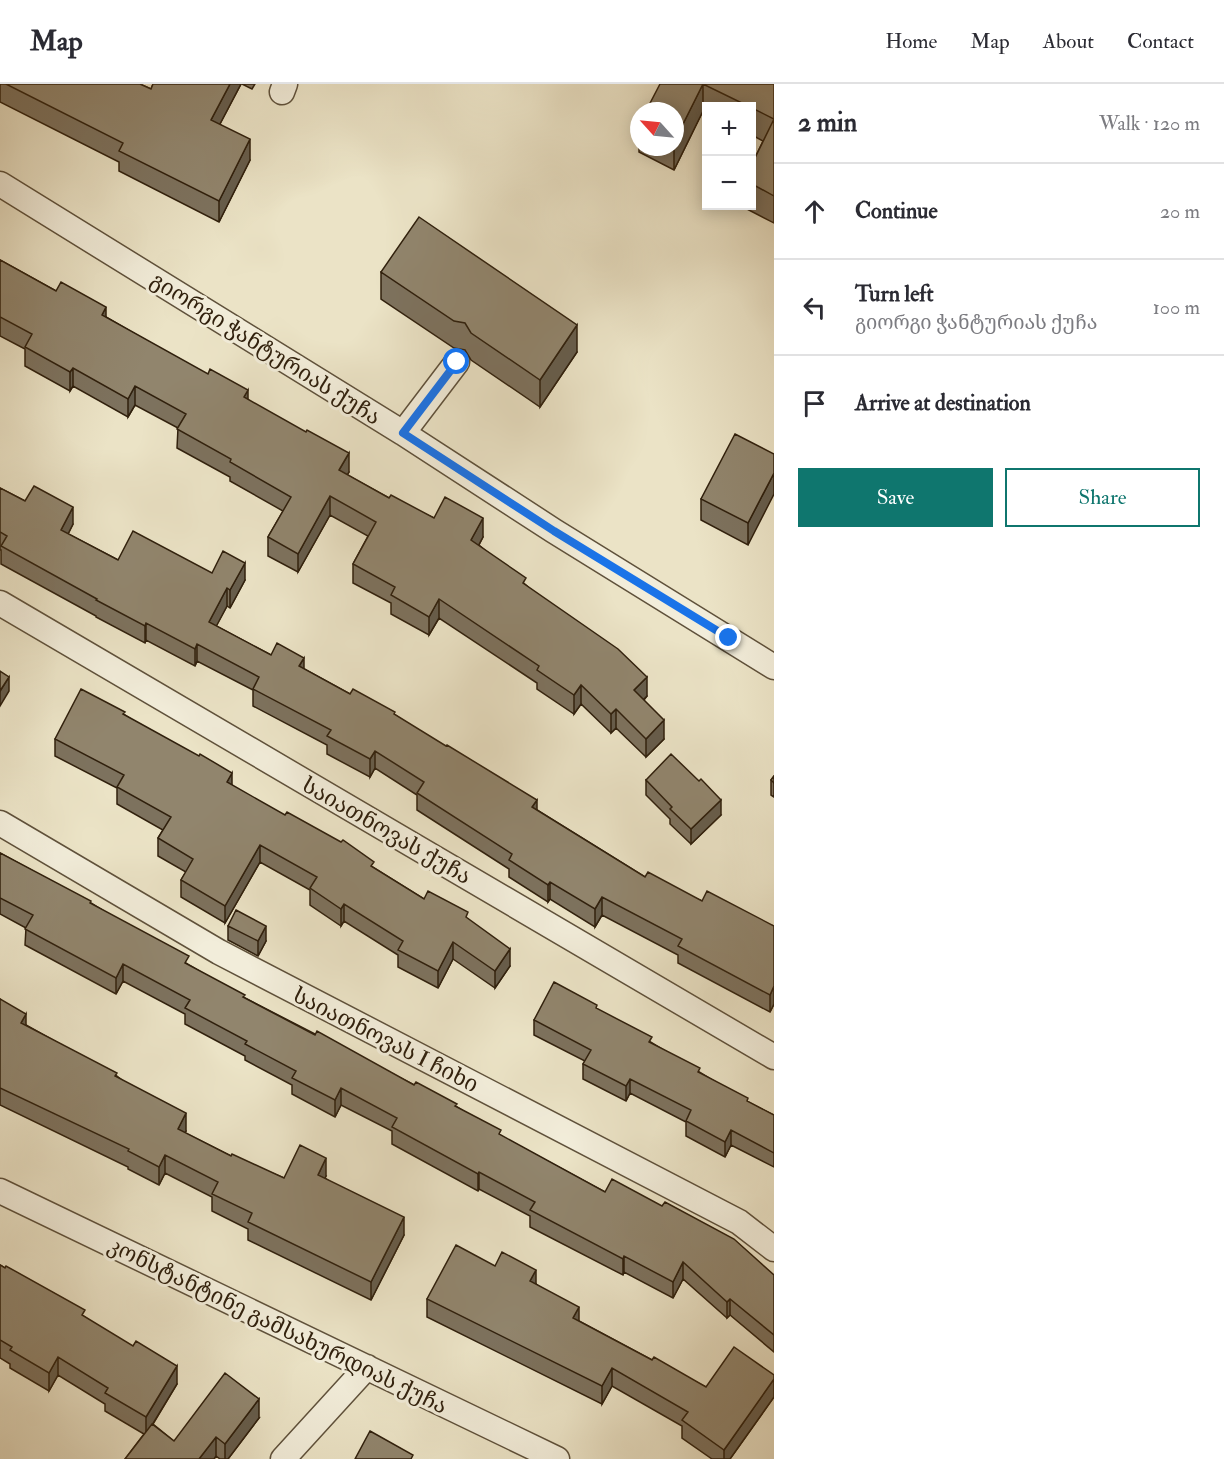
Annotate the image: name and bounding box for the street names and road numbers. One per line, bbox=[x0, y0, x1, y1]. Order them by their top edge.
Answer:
street label: გიორგი ჭანტურიას ქუჩა bbox=[145, 266, 386, 431]
street label: საიათნოვას ქუჩა bbox=[297, 771, 476, 891]
street label: საიათნოვას I ჩიხი bbox=[288, 981, 483, 1099]
street label: კონსტანტინე გამსახურდიას ქუჩა bbox=[103, 1231, 452, 1421]

